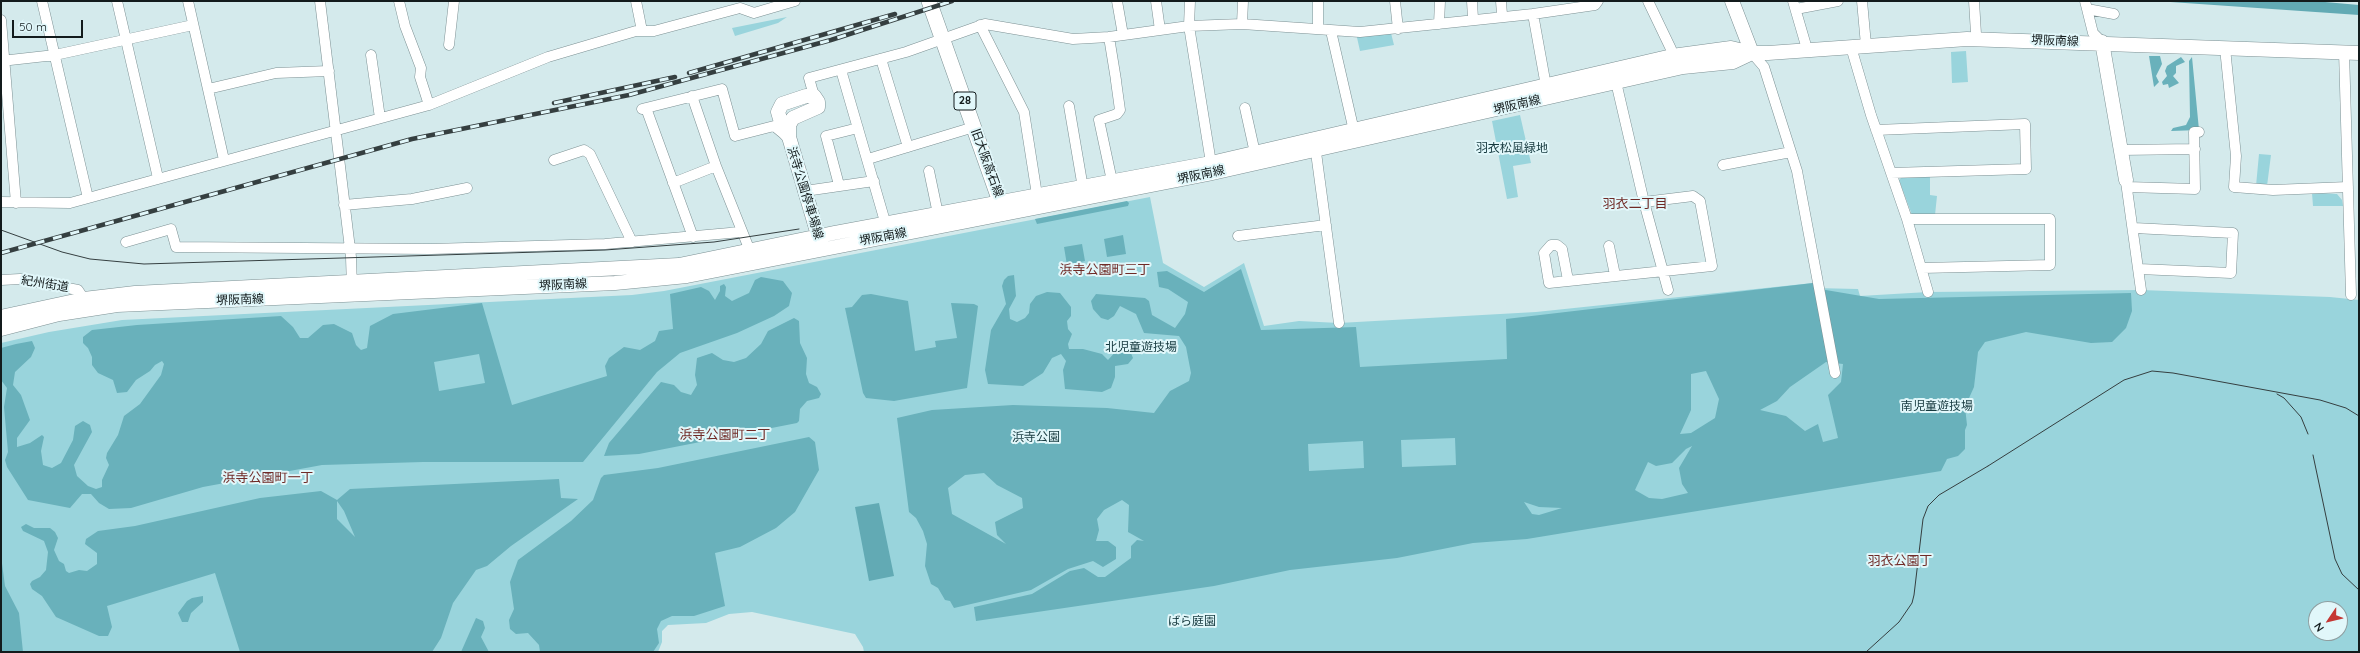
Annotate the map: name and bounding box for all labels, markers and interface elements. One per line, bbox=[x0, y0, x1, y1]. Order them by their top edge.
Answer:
scale bar bbox=[14, 12, 85, 38]
text: 50 m bbox=[19, 19, 47, 34]
street label: 堺阪南線 bbox=[2031, 33, 2079, 49]
road number: 28 bbox=[954, 92, 976, 110]
street label: 堺阪南線 bbox=[1492, 93, 1542, 117]
street label: 旧大阪高石線 bbox=[968, 127, 1006, 199]
park label: 羽衣松風緑地 bbox=[1476, 141, 1548, 155]
street label: 浜寺公園停車場線 bbox=[784, 145, 826, 241]
street label: 堺阪南線 bbox=[1176, 163, 1226, 187]
district label: 羽衣二丁目 bbox=[1603, 196, 1667, 212]
street label: 堺阪南線 bbox=[858, 225, 908, 249]
district label: 浜寺公園町三丁 bbox=[1060, 262, 1150, 278]
street label: 紀州街道 bbox=[20, 273, 70, 295]
street label: 堺阪南線 bbox=[539, 277, 587, 293]
street label: 堺阪南線 bbox=[216, 292, 264, 308]
park label: 北児童遊技場 bbox=[1105, 340, 1177, 354]
park label: 南児童遊技場 bbox=[1901, 399, 1973, 413]
district label: 浜寺公園町二丁 bbox=[680, 427, 770, 443]
park label: 浜寺公園 bbox=[1012, 430, 1060, 444]
district label: 浜寺公園町一丁 bbox=[223, 470, 313, 486]
district label: 羽衣公園丁 bbox=[1868, 553, 1932, 569]
north arrow bbox=[2308, 601, 2348, 641]
park label: ばら庭園 bbox=[1168, 614, 1216, 628]
text: N bbox=[2311, 620, 2327, 635]

